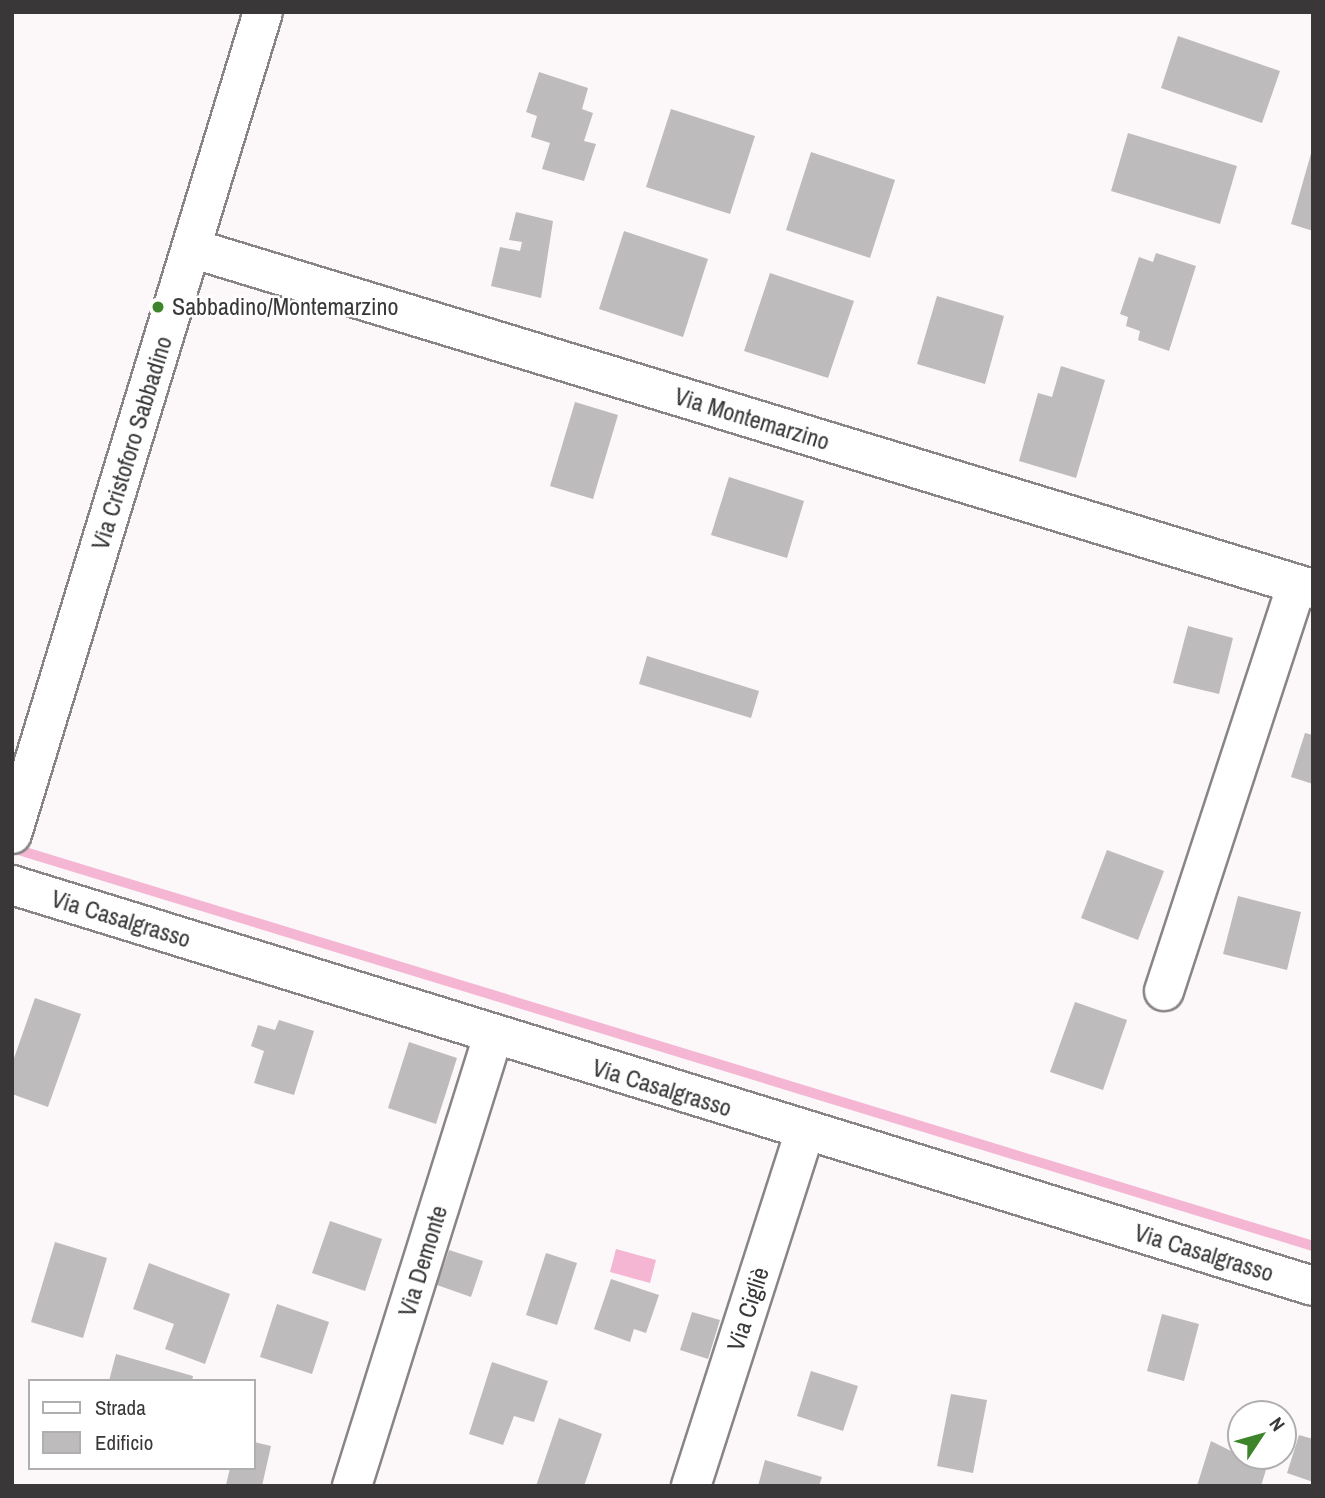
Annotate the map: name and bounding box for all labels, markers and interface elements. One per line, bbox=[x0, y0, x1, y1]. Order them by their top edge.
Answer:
place label: Sabbadino/Montemarzino bbox=[172, 293, 398, 321]
marker: Sabbadino/Montemarzino bbox=[150, 299, 166, 315]
street label: Via Cristoforo Sabbadino bbox=[86, 333, 178, 553]
street label: Via Montemarzino bbox=[671, 382, 833, 456]
street label: Via Casalgrasso bbox=[48, 884, 194, 954]
street label: Via Casalgrasso bbox=[589, 1053, 735, 1123]
street label: Via Demonte bbox=[392, 1202, 454, 1320]
street label: Via Casalgrasso bbox=[1131, 1218, 1277, 1288]
street label: Via Cigliè bbox=[721, 1264, 775, 1354]
legend bbox=[28, 1379, 256, 1470]
text: Strada bbox=[95, 1393, 146, 1422]
north arrow bbox=[1227, 1400, 1297, 1470]
text: N bbox=[1264, 1412, 1291, 1436]
text: Edificio bbox=[95, 1428, 153, 1457]

